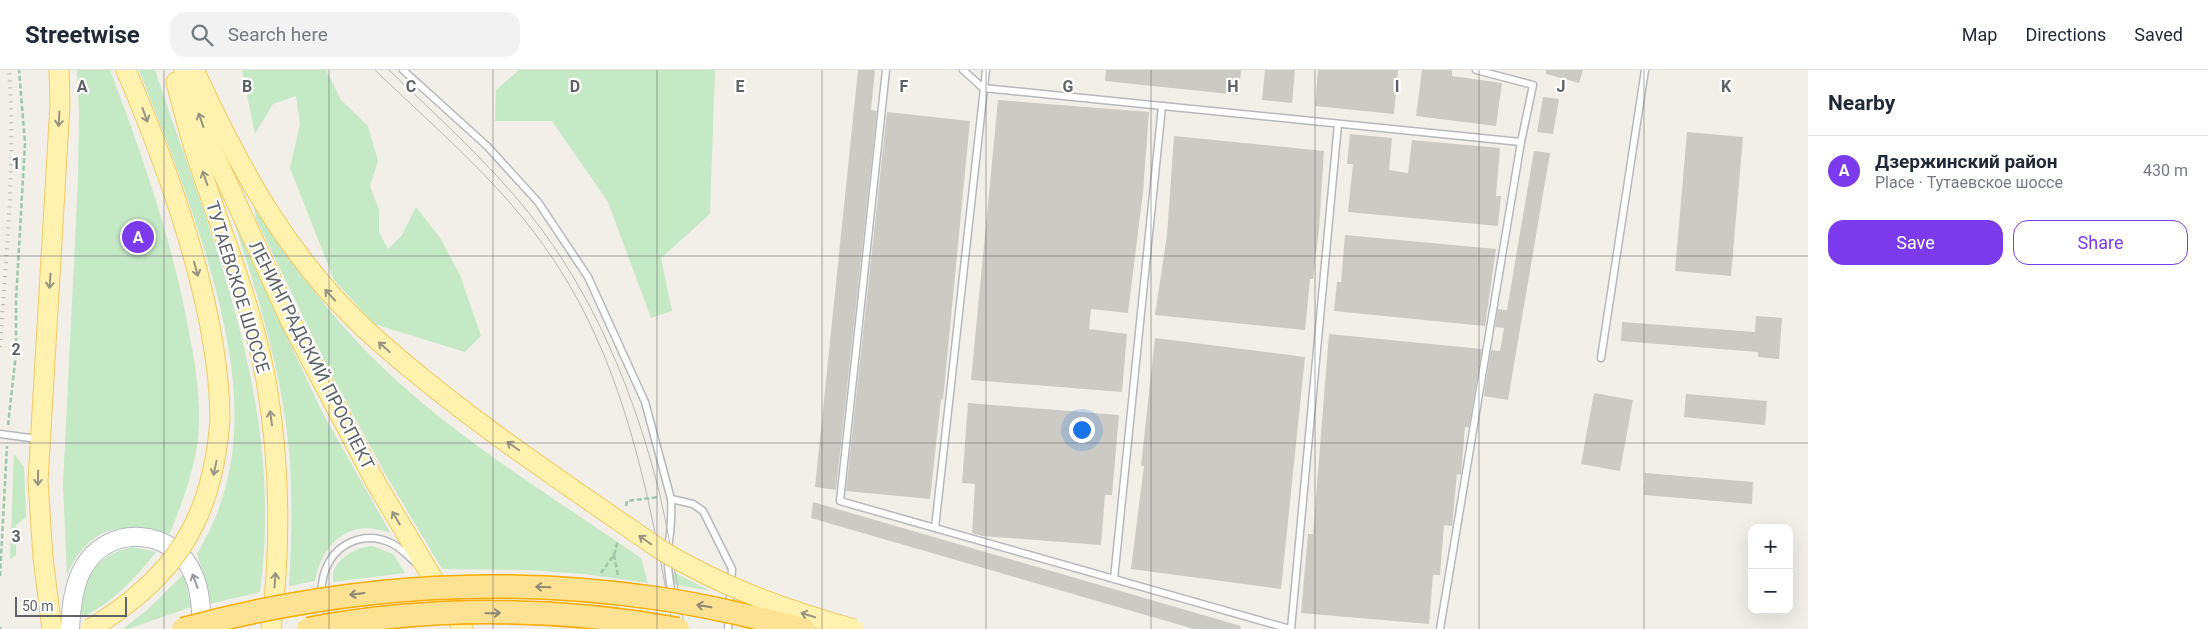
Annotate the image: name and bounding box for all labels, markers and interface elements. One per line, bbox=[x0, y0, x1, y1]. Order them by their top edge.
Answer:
search box bbox=[170, 12, 520, 57]
text: Streetwise bbox=[25, 21, 140, 49]
icon: search bbox=[188, 21, 216, 49]
text: Search here bbox=[228, 23, 328, 46]
text: Map bbox=[1962, 24, 1997, 45]
text: Directions bbox=[2025, 24, 2106, 45]
text: Saved bbox=[2134, 24, 2183, 45]
text: A bbox=[77, 77, 88, 96]
text: B bbox=[242, 77, 252, 96]
text: C bbox=[406, 77, 416, 96]
text: D bbox=[570, 77, 580, 96]
text: E bbox=[736, 77, 745, 96]
text: F bbox=[900, 77, 909, 96]
text: G bbox=[1063, 77, 1074, 96]
text: H bbox=[1227, 77, 1239, 96]
text: I bbox=[1395, 77, 1399, 96]
text: J bbox=[1557, 77, 1565, 96]
text: K bbox=[1721, 77, 1732, 96]
text: Nearby bbox=[1828, 91, 1895, 115]
one-way arrow bbox=[141, 107, 150, 122]
one-way arrow bbox=[54, 110, 63, 126]
one-way arrow bbox=[196, 113, 206, 129]
text: Дзержинский район bbox=[1875, 150, 2057, 173]
text: 1 bbox=[11, 154, 21, 173]
text: A bbox=[1839, 161, 1849, 180]
text: 430 m bbox=[2143, 161, 2188, 180]
one-way arrow bbox=[200, 171, 209, 186]
text: Place · Тутаевское шоссе bbox=[1875, 173, 2063, 192]
street label: ТУТАЕВСКОЕ ШОССЕ bbox=[202, 199, 274, 375]
pin: A bbox=[122, 218, 154, 256]
button: Save bbox=[1828, 220, 2003, 265]
button: Share bbox=[2013, 220, 2188, 265]
street label: ЛЕНИНГРАДСКИЙ ПРОСПЕКТ bbox=[245, 237, 379, 473]
one-way arrow bbox=[192, 261, 201, 277]
one-way arrow bbox=[45, 273, 54, 289]
one-way arrow bbox=[324, 289, 336, 301]
text: 2 bbox=[11, 340, 21, 359]
one-way arrow bbox=[378, 341, 391, 352]
one-way arrow bbox=[266, 411, 276, 427]
your location bbox=[1069, 417, 1095, 443]
one-way arrow bbox=[506, 441, 520, 451]
one-way arrow bbox=[209, 459, 219, 475]
one-way arrow bbox=[33, 470, 43, 486]
one-way arrow bbox=[390, 511, 400, 525]
map controls bbox=[1748, 524, 1793, 614]
button: + bbox=[1748, 524, 1793, 569]
text: 3 bbox=[11, 527, 21, 546]
one-way arrow bbox=[639, 535, 653, 545]
button: − bbox=[1748, 569, 1793, 614]
one-way arrow bbox=[270, 573, 279, 589]
one-way arrow bbox=[190, 574, 199, 589]
one-way arrow bbox=[535, 582, 551, 591]
one-way arrow bbox=[349, 589, 365, 599]
scale bar bbox=[15, 594, 128, 617]
text: 50 m bbox=[22, 598, 54, 614]
one-way arrow bbox=[697, 601, 713, 611]
one-way arrow bbox=[484, 608, 501, 618]
one-way arrow bbox=[800, 610, 816, 620]

